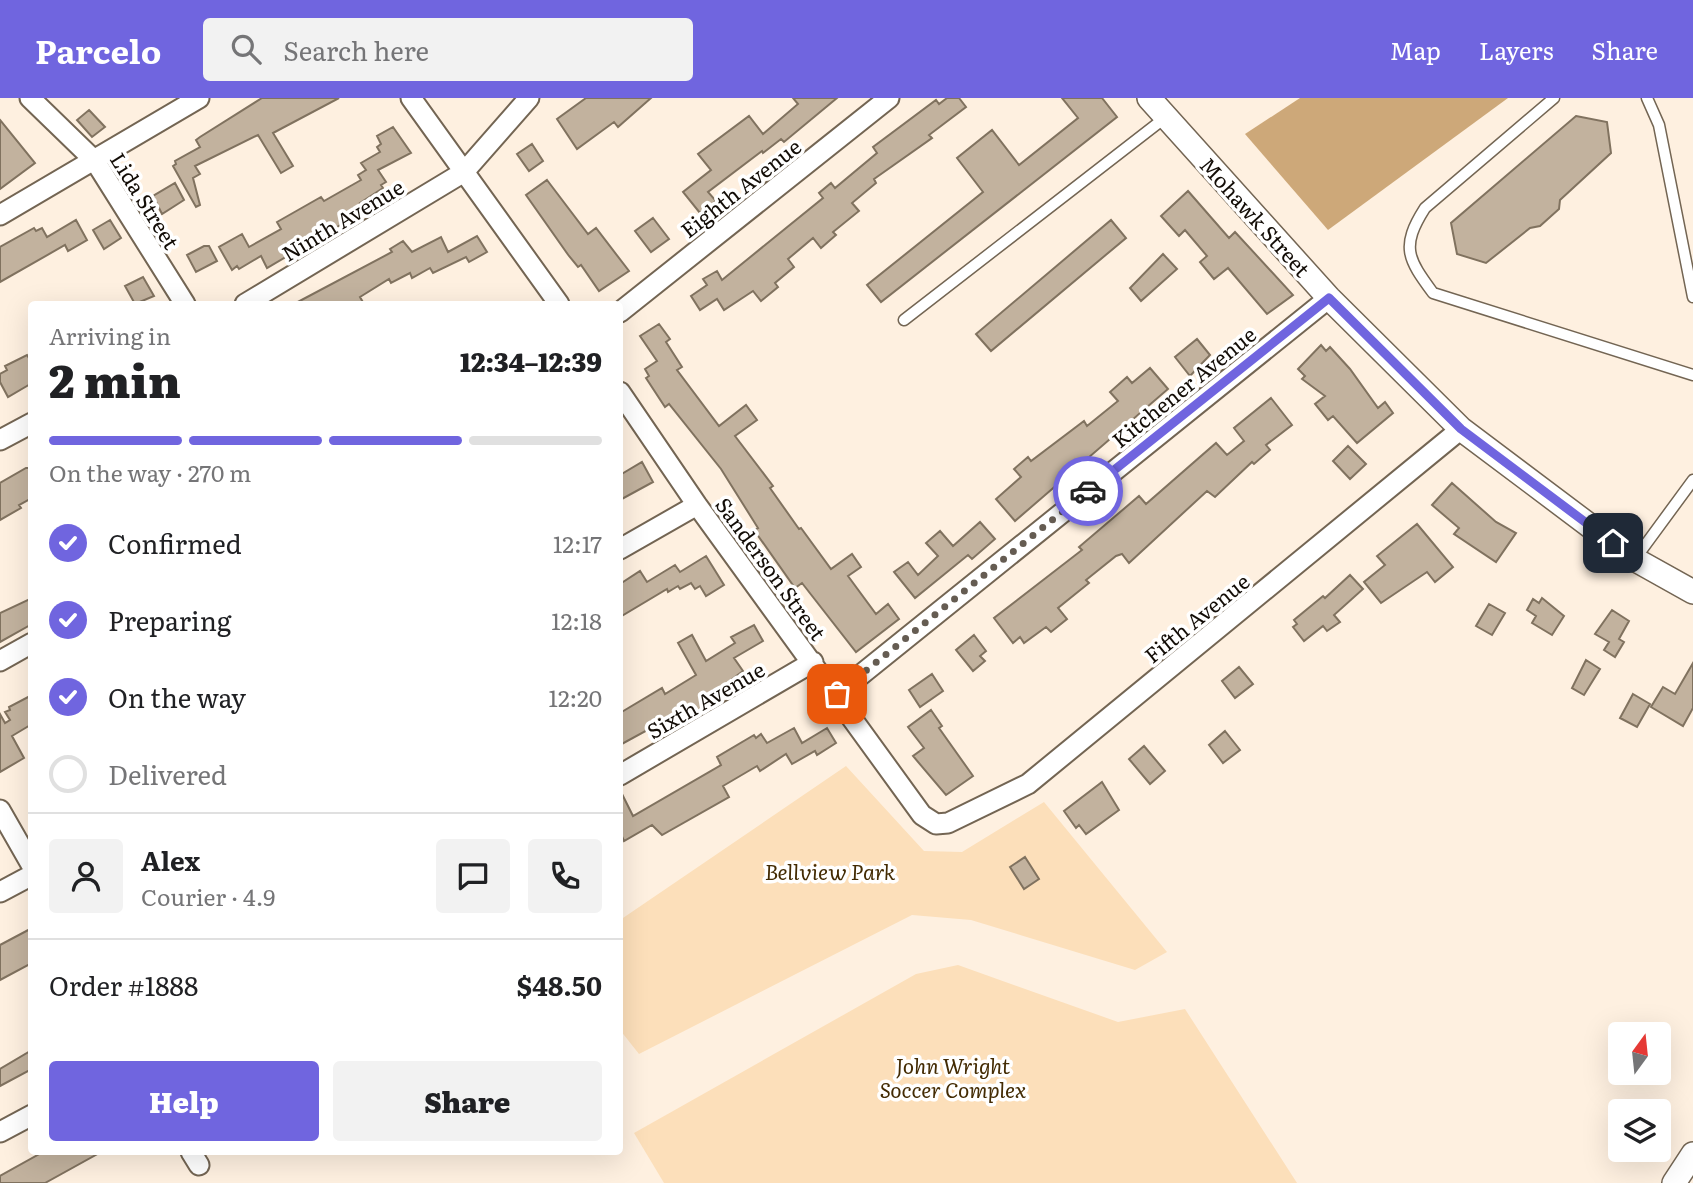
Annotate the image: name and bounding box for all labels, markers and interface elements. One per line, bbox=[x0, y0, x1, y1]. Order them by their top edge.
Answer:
search box bbox=[203, 18, 693, 81]
text: Parcelo bbox=[35, 25, 161, 74]
icon: search bbox=[227, 30, 265, 68]
text: Search here bbox=[283, 30, 429, 69]
text: Map bbox=[1390, 32, 1441, 67]
text: Layers bbox=[1479, 32, 1553, 67]
text: Share bbox=[1591, 32, 1658, 67]
street label: Eighth Avenue bbox=[673, 130, 807, 244]
street label: Lida Street bbox=[104, 146, 188, 255]
street label: Mohawk Street bbox=[1194, 149, 1319, 283]
street label: Ninth Avenue bbox=[275, 170, 409, 268]
text: Arriving in bbox=[49, 318, 171, 352]
street label: Kitchener Avenue bbox=[1104, 318, 1262, 454]
text: 12:34–12:39 bbox=[460, 341, 602, 380]
text: 2 min bbox=[49, 344, 181, 412]
text: On the way · 270 m bbox=[49, 455, 251, 489]
courier bbox=[1053, 456, 1123, 526]
icon: car bbox=[1069, 472, 1107, 510]
street label: Sanderson Street bbox=[709, 490, 835, 646]
pin bbox=[1583, 513, 1643, 573]
text: Confirmed bbox=[108, 523, 242, 562]
icon: check bbox=[49, 524, 87, 562]
icon: home bbox=[1594, 524, 1632, 562]
text: 12:17 bbox=[553, 526, 602, 560]
street label: Fifth Avenue bbox=[1137, 565, 1255, 669]
text: Preparing bbox=[108, 600, 231, 639]
icon: check bbox=[49, 601, 87, 639]
text: 12:18 bbox=[551, 603, 602, 637]
street label: Sixth Avenue bbox=[640, 653, 770, 745]
pin bbox=[807, 664, 867, 724]
icon: bag bbox=[818, 675, 856, 713]
text: On the way bbox=[108, 677, 246, 716]
icon: check bbox=[49, 678, 87, 716]
text: 12:20 bbox=[549, 680, 602, 714]
text: Delivered bbox=[108, 754, 227, 793]
button: person bbox=[49, 839, 123, 913]
button: chat bbox=[436, 839, 510, 913]
button: phone bbox=[528, 839, 602, 913]
text: Alex bbox=[141, 840, 200, 879]
park label: Bellview Park bbox=[765, 855, 896, 886]
text: Courier · 4.9 bbox=[141, 879, 275, 913]
text: Order #1888 bbox=[49, 965, 198, 1004]
text: $48.50 bbox=[517, 965, 602, 1004]
north arrow bbox=[1608, 1022, 1671, 1085]
map controls bbox=[1608, 1022, 1671, 1162]
park label: John Wright Soccer Complex bbox=[880, 1049, 1026, 1104]
button: Help bbox=[49, 1061, 319, 1141]
button: Share bbox=[333, 1061, 602, 1141]
button: layers bbox=[1608, 1099, 1671, 1162]

